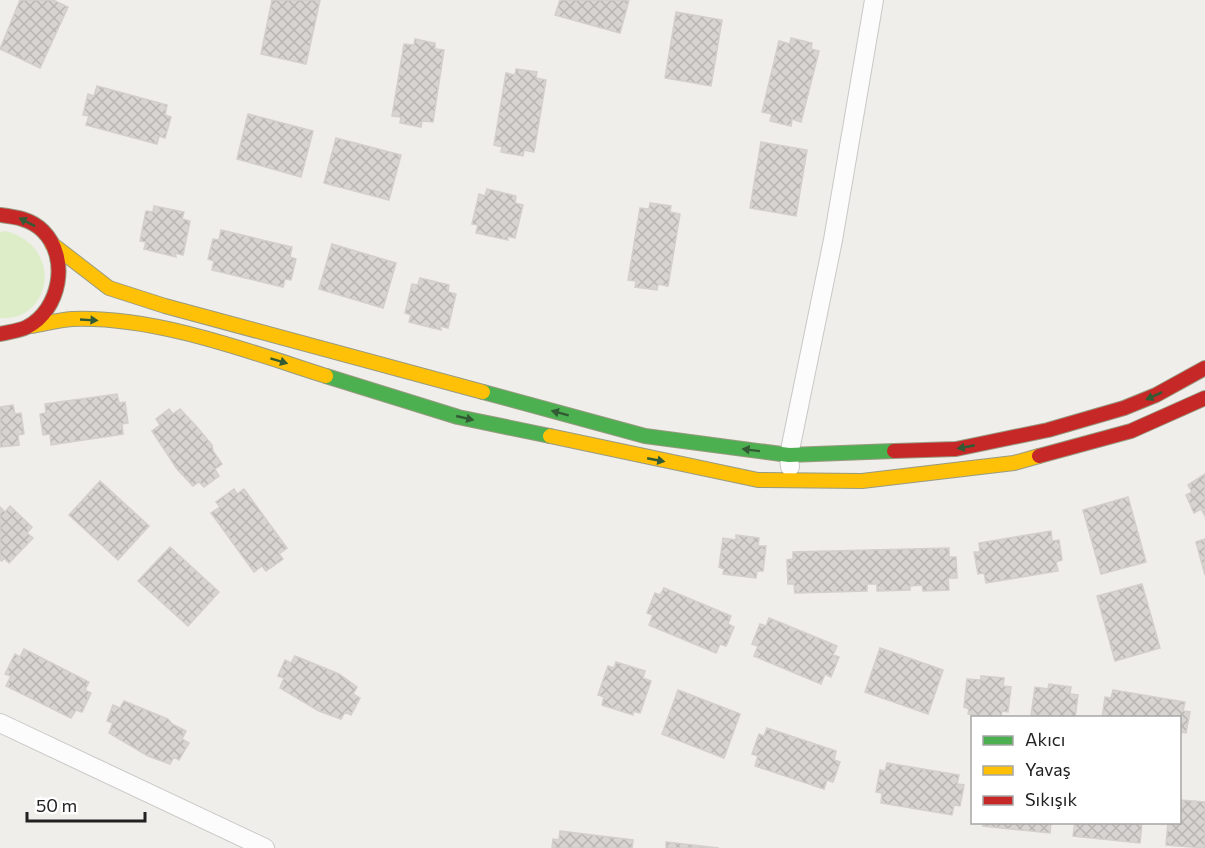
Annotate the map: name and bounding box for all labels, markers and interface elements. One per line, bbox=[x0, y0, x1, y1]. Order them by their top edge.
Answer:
one-way arrow bbox=[19, 217, 36, 227]
one-way arrow bbox=[79, 316, 98, 325]
one-way arrow bbox=[270, 357, 288, 366]
one-way arrow bbox=[1145, 391, 1162, 400]
one-way arrow bbox=[551, 407, 569, 417]
one-way arrow bbox=[456, 414, 474, 424]
one-way arrow bbox=[956, 443, 975, 452]
one-way arrow bbox=[741, 445, 760, 455]
one-way arrow bbox=[646, 455, 665, 465]
legend bbox=[971, 716, 1181, 824]
text: Akıcı bbox=[1025, 728, 1065, 750]
text: Yavaş bbox=[1025, 758, 1071, 780]
scale bar bbox=[27, 785, 146, 823]
text: Sıkışık bbox=[1025, 788, 1077, 810]
text: 50 m bbox=[36, 794, 77, 816]

